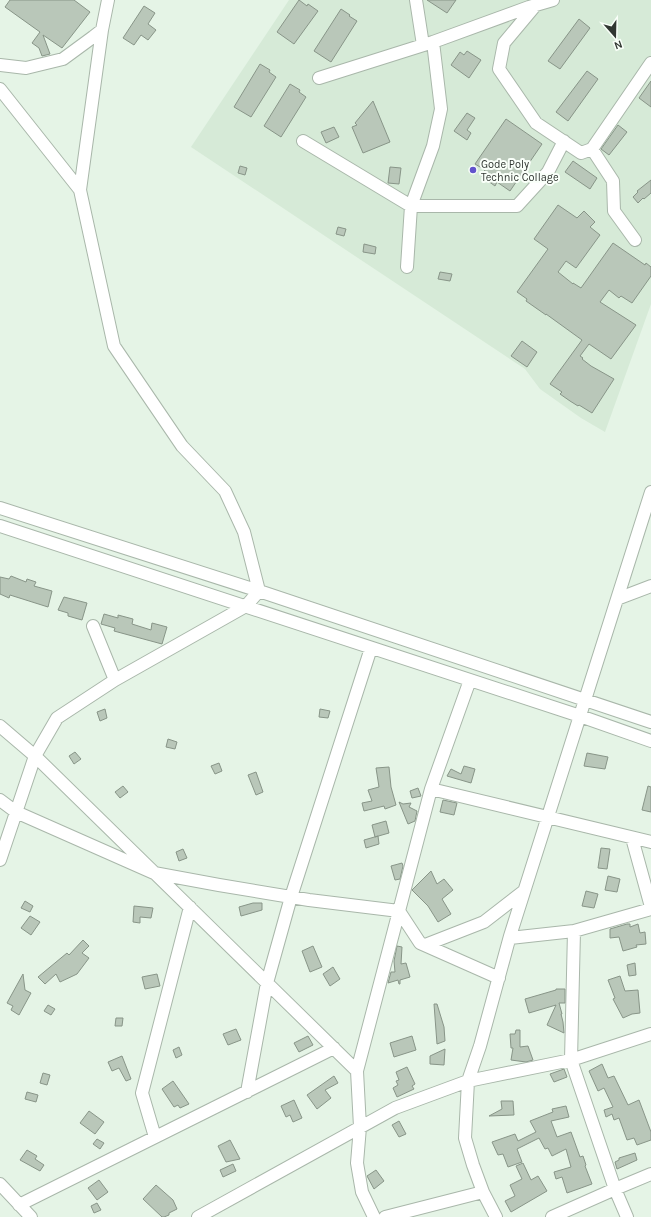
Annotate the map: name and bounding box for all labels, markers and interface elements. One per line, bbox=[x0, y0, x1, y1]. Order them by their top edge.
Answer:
north arrow bbox=[595, 16, 635, 56]
text: N bbox=[612, 37, 624, 52]
place label: Gode Poly Technic Collage bbox=[481, 158, 559, 184]
marker: Gode Poly Technic Collage bbox=[468, 165, 478, 175]

